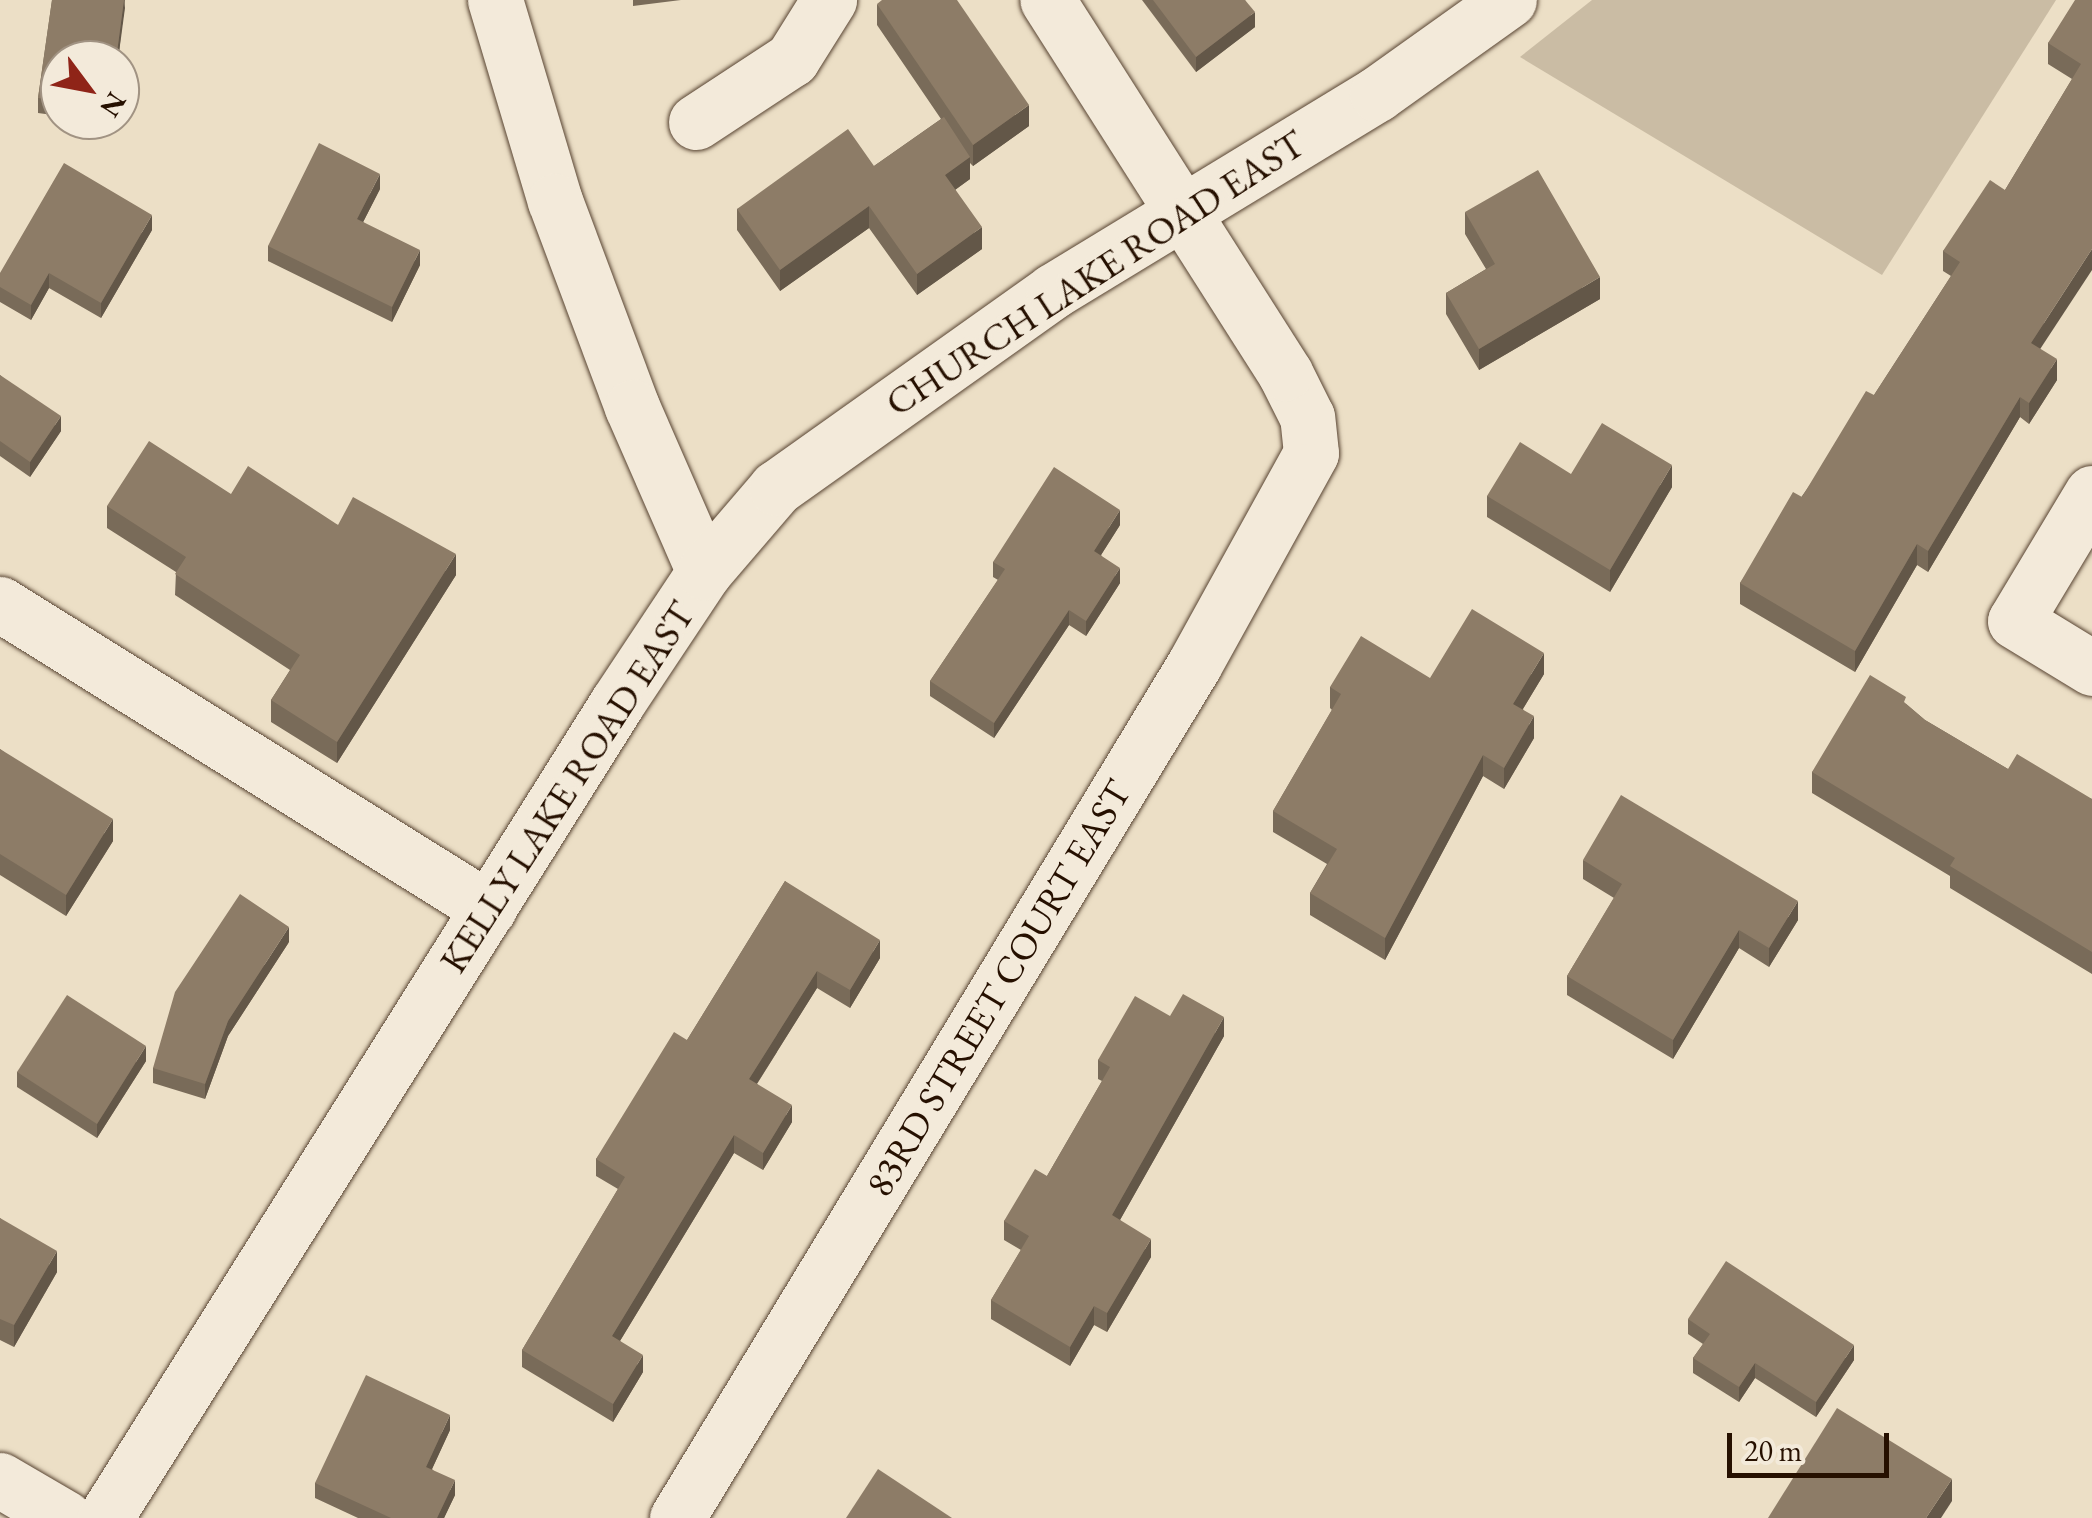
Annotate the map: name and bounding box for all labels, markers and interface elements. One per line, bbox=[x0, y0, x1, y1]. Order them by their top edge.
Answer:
north arrow bbox=[40, 40, 140, 140]
text: N bbox=[92, 86, 135, 124]
street label: CHURCH LAKE ROAD EAST bbox=[877, 120, 1313, 426]
street label: KELLY LAKE ROAD EAST bbox=[430, 593, 704, 981]
street label: 83RD STREET COURT EAST bbox=[856, 772, 1140, 1204]
scale bar bbox=[1732, 1413, 1894, 1475]
text: 20 m bbox=[1744, 1431, 1802, 1470]

